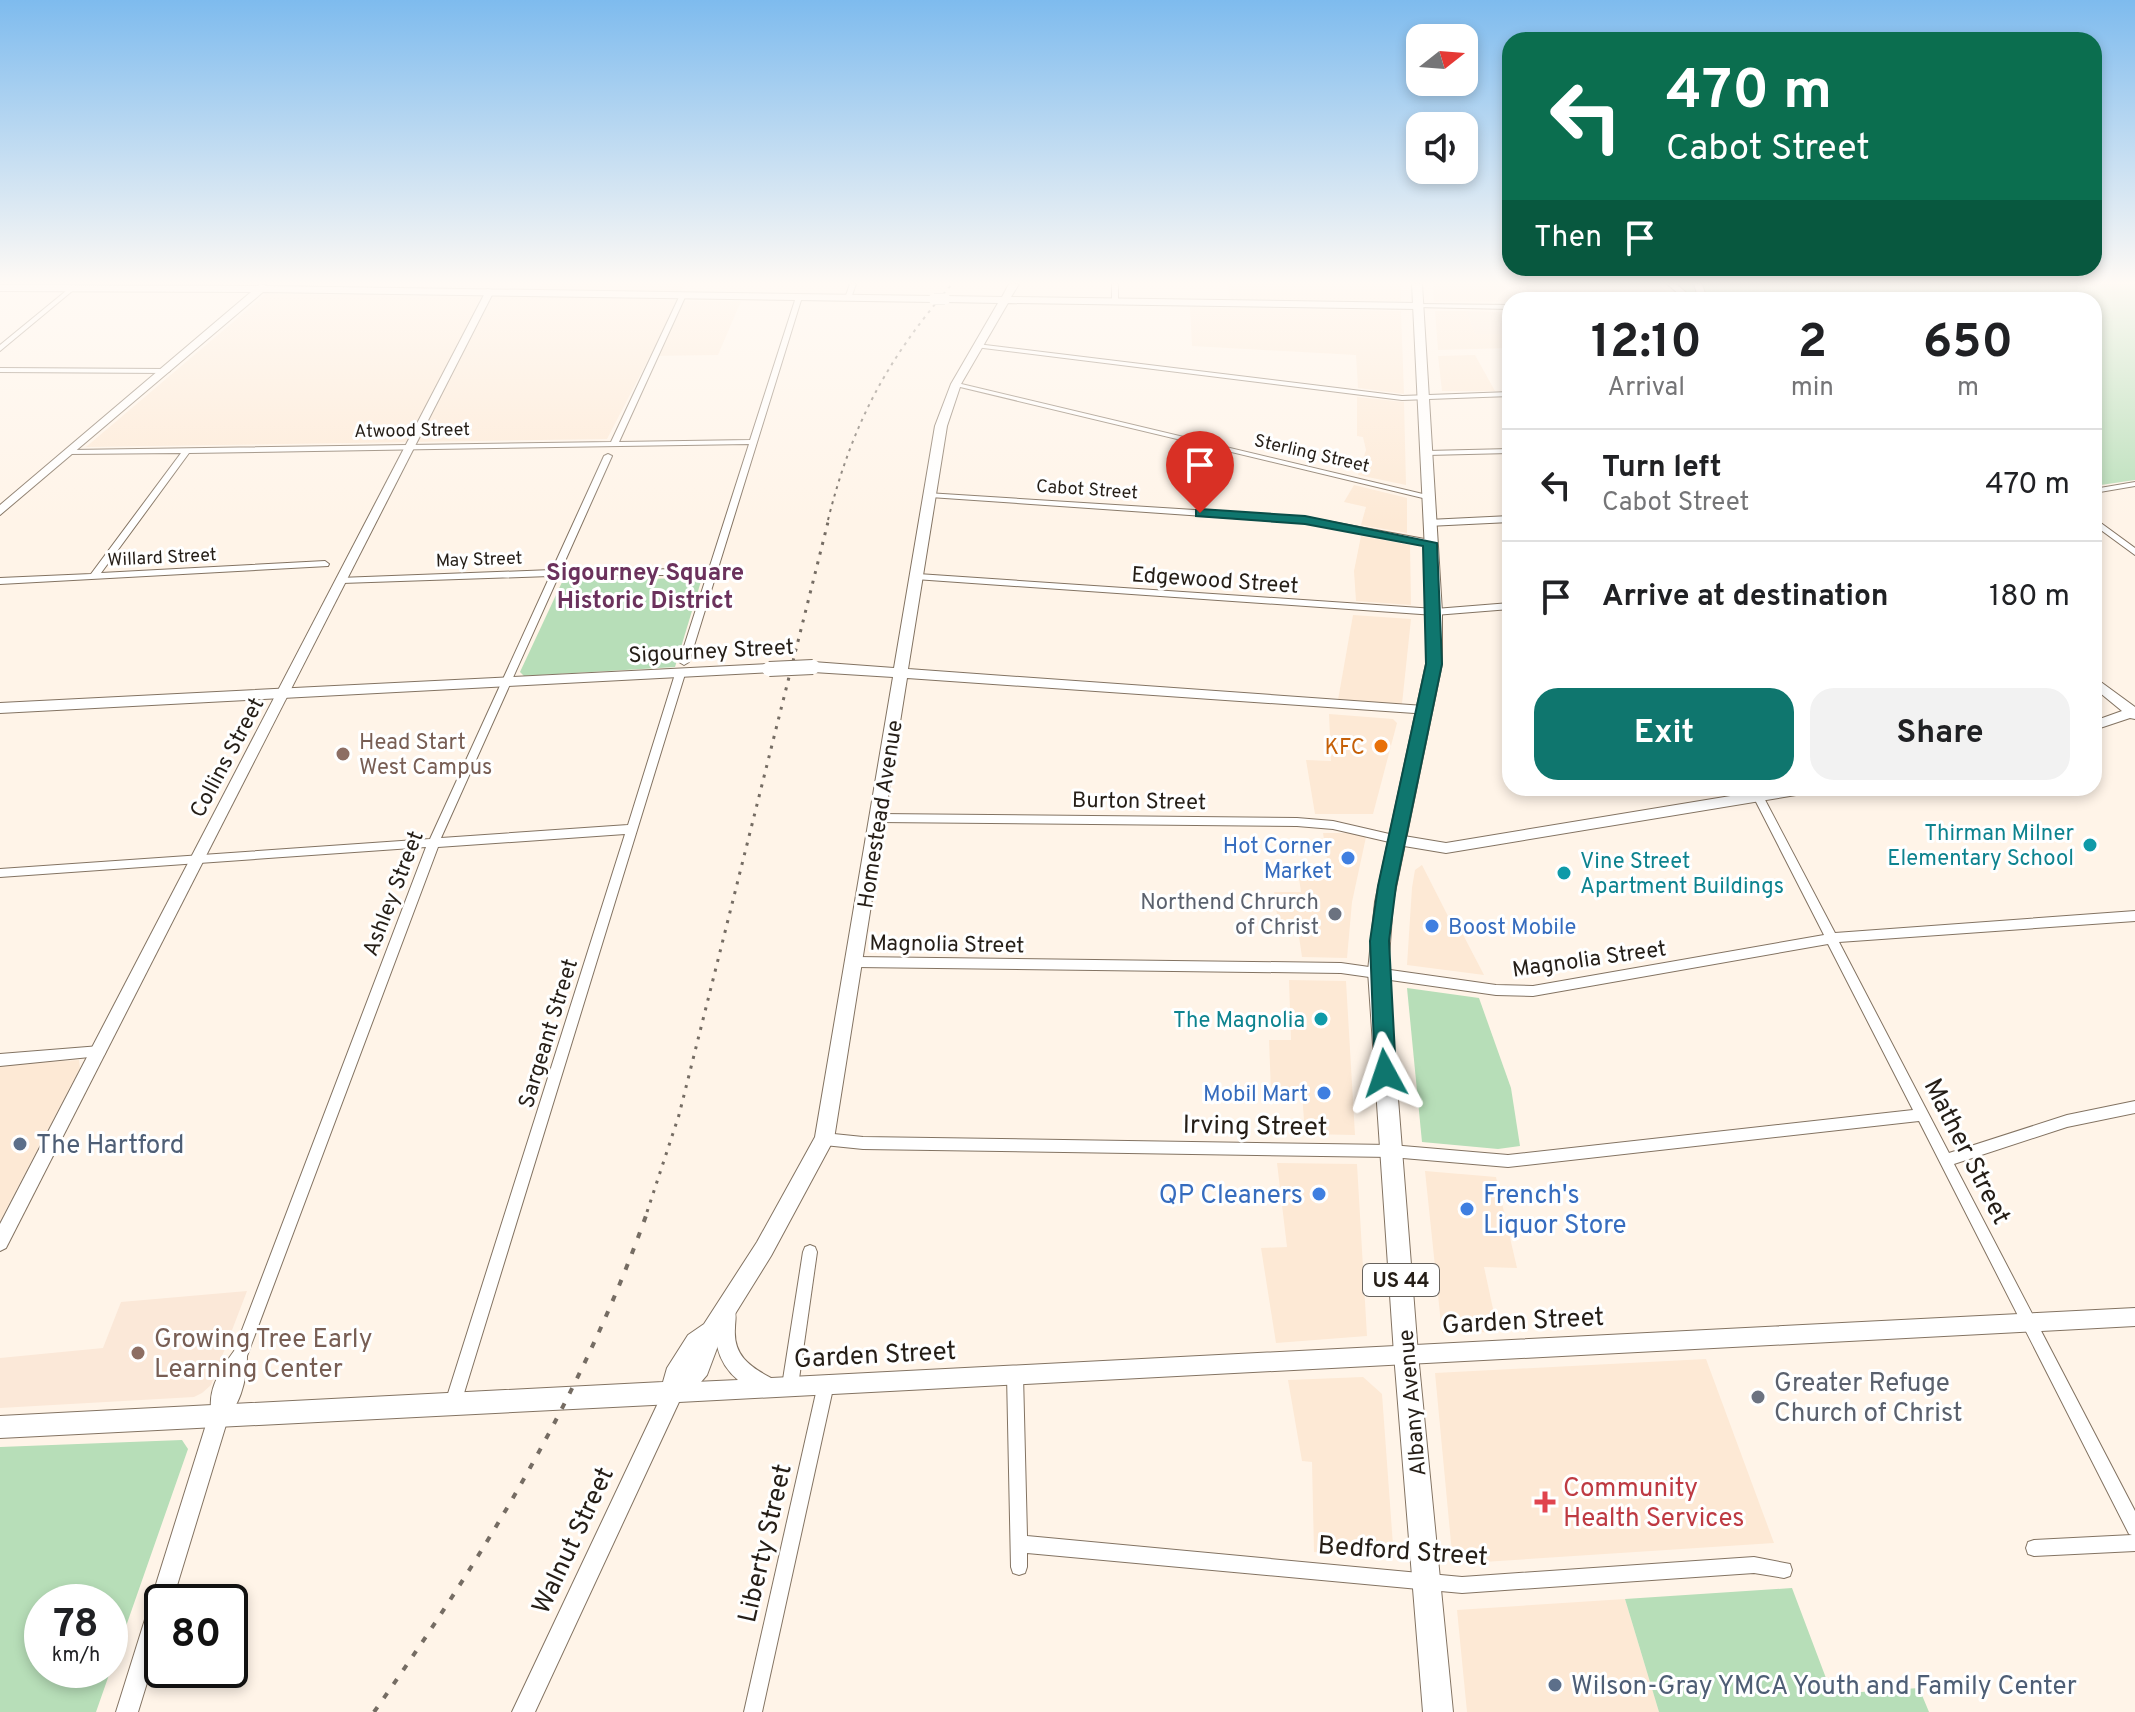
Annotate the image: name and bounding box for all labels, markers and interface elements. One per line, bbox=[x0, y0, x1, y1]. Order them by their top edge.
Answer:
north arrow bbox=[1406, 24, 1478, 96]
map controls bbox=[1406, 24, 1478, 184]
text: 470 m bbox=[1666, 58, 1832, 128]
icon: left bbox=[1534, 64, 1638, 168]
button: sound bbox=[1406, 112, 1478, 184]
text: Cabot Street bbox=[1666, 127, 1870, 173]
icon: arrive bbox=[1618, 216, 1662, 260]
text: Then bbox=[1534, 220, 1602, 257]
text: 12:10 bbox=[1591, 314, 1702, 374]
text: 2 bbox=[1798, 314, 1827, 374]
text: 650 bbox=[1923, 314, 2013, 374]
text: Arrival bbox=[1608, 372, 1685, 405]
text: min bbox=[1791, 372, 1834, 405]
text: m bbox=[1957, 372, 1979, 405]
street label: Atwood Street bbox=[354, 419, 470, 444]
street label: Sterling Street bbox=[1252, 430, 1372, 479]
pin bbox=[1166, 431, 1234, 513]
icon: arrive bbox=[1178, 443, 1222, 487]
text: Turn left bbox=[1602, 450, 1722, 487]
icon: left bbox=[1534, 463, 1578, 507]
text: 470 m bbox=[1985, 467, 2070, 504]
street label: Cabot Street bbox=[1035, 475, 1139, 506]
text: Cabot Street bbox=[1602, 487, 1749, 520]
street label: Willard Street bbox=[107, 544, 217, 573]
street label: May Street bbox=[435, 547, 523, 574]
district label: Sigourney Square Historic District bbox=[546, 559, 744, 617]
street label: Edgewood Street bbox=[1130, 562, 1299, 601]
icon: arrive bbox=[1534, 575, 1578, 619]
text: Arrive at destination bbox=[1602, 579, 1888, 616]
text: 180 m bbox=[1989, 579, 2070, 616]
street label: Sigourney Street bbox=[628, 635, 795, 670]
button: Exit bbox=[1534, 688, 1794, 780]
button: Share bbox=[1810, 688, 2070, 780]
street label: Collins Street bbox=[185, 693, 271, 823]
street label: Homestead Avenue bbox=[853, 718, 910, 910]
place label: Head Start West Campus bbox=[359, 730, 492, 782]
place label: KFC bbox=[1325, 735, 1365, 762]
marker: KFC bbox=[1372, 737, 1390, 755]
marker: Head Start West Campus bbox=[334, 745, 352, 763]
street label: Burton Street bbox=[1072, 788, 1206, 817]
place label: Thirman Milner Elementary School bbox=[1887, 821, 2074, 873]
street label: Ashley Street bbox=[358, 827, 431, 960]
place label: Hot Corner Market bbox=[1223, 834, 1332, 886]
marker: Thirman Milner Elementary School bbox=[2081, 836, 2099, 854]
marker: Hot Corner Market bbox=[1339, 849, 1357, 867]
place label: Vine Street Apartment Buildings bbox=[1580, 849, 1784, 901]
marker: Vine Street Apartment Buildings bbox=[1555, 864, 1573, 882]
place label: Northend Chrurch of Christ bbox=[1140, 890, 1319, 942]
marker: Northend Chrurch of Christ bbox=[1326, 905, 1344, 923]
place label: Boost Mobile bbox=[1448, 915, 1576, 942]
marker: Boost Mobile bbox=[1423, 917, 1441, 935]
street label: Magnolia Street bbox=[869, 931, 1025, 960]
street label: Magnolia Street bbox=[1511, 936, 1668, 985]
street label: Sargeant Street bbox=[514, 956, 585, 1112]
place label: The Magnolia bbox=[1173, 1008, 1305, 1035]
marker: The Magnolia bbox=[1312, 1010, 1330, 1028]
position arrow bbox=[1343, 1031, 1427, 1115]
street label: Mather Street bbox=[1915, 1073, 2017, 1231]
place label: Mobil Mart bbox=[1203, 1082, 1308, 1109]
marker: Mobil Mart bbox=[1315, 1084, 1333, 1102]
street label: Irving Street bbox=[1182, 1110, 1328, 1145]
place label: The Hartford bbox=[36, 1130, 184, 1163]
marker: The Hartford bbox=[11, 1135, 29, 1153]
place label: QP Cleaners bbox=[1159, 1180, 1303, 1213]
place label: French's Liquor Store bbox=[1483, 1180, 1627, 1243]
marker: QP Cleaners bbox=[1310, 1185, 1328, 1203]
marker: French's Liquor Store bbox=[1458, 1200, 1476, 1218]
road number: US 44 bbox=[1363, 1264, 1439, 1296]
street label: Garden Street bbox=[1441, 1302, 1605, 1343]
place label: Growing Tree Early Learning Center bbox=[154, 1324, 372, 1387]
street label: Albany Avenue bbox=[1394, 1328, 1433, 1477]
street label: Garden Street bbox=[793, 1336, 957, 1377]
marker: Growing Tree Early Learning Center bbox=[129, 1344, 147, 1362]
place label: Greater Refuge Church of Christ bbox=[1774, 1368, 1963, 1431]
marker: Greater Refuge Church of Christ bbox=[1749, 1388, 1767, 1406]
street label: Liberty Street bbox=[732, 1461, 801, 1626]
street label: Walnut Street bbox=[526, 1462, 623, 1620]
place label: Community Health Services bbox=[1563, 1473, 1744, 1536]
marker: Community Health Services bbox=[1534, 1491, 1556, 1513]
street label: Bedford Street bbox=[1317, 1530, 1489, 1575]
speed limit sign: 80 bbox=[144, 1584, 248, 1688]
text: 78 bbox=[53, 1601, 99, 1651]
text: km/h bbox=[52, 1643, 100, 1669]
place label: Wilson-Gray YMCA Youth and Family Center bbox=[1571, 1671, 2077, 1704]
marker: Wilson-Gray YMCA Youth and Family Center bbox=[1546, 1676, 1564, 1694]

